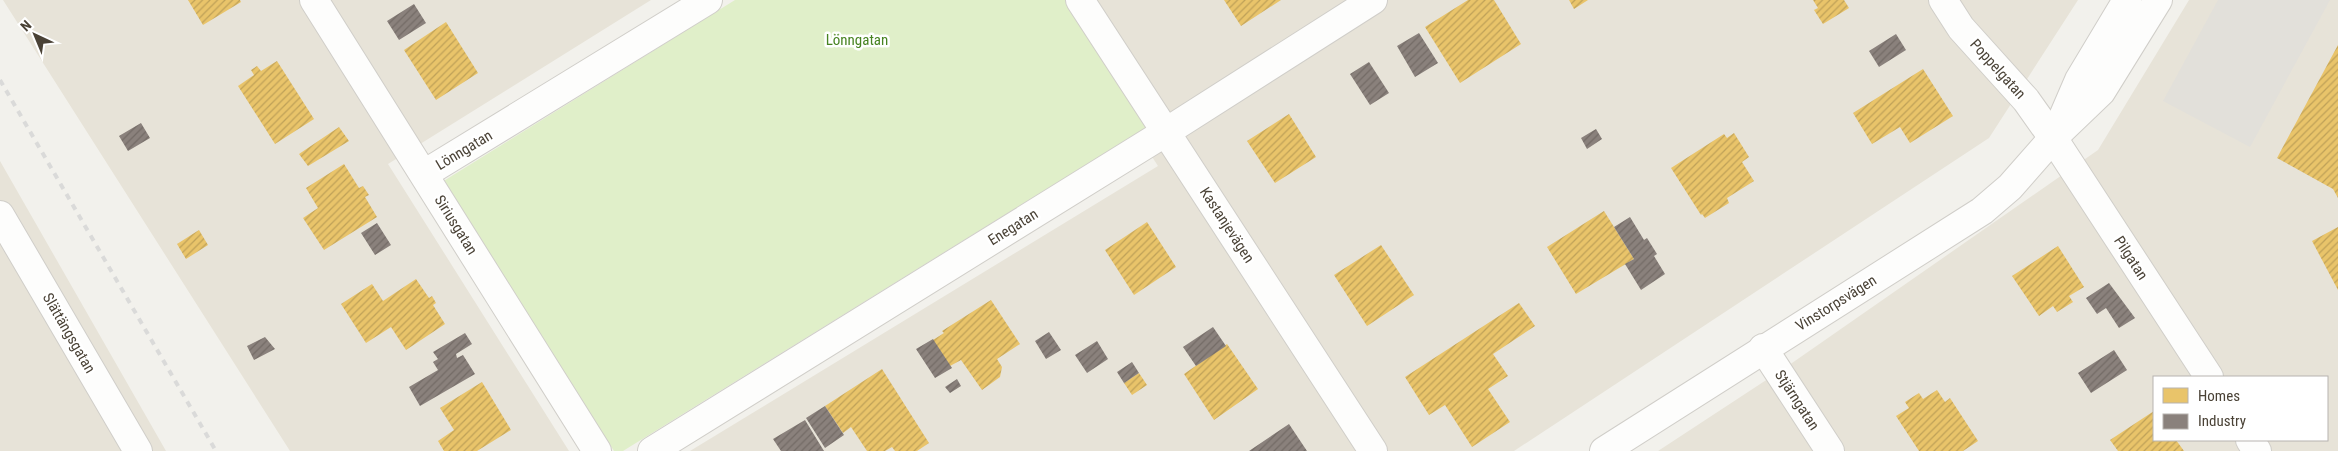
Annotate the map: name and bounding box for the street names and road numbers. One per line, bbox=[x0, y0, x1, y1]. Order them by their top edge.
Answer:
street label: Poppelgatan bbox=[1966, 35, 2030, 103]
street label: Lönngatan bbox=[433, 126, 495, 174]
street label: Kastanjevägen bbox=[1196, 184, 1258, 266]
street label: Siriusgatan bbox=[431, 192, 481, 258]
street label: Enegatan bbox=[985, 205, 1041, 249]
street label: Pilgatan bbox=[2110, 233, 2152, 283]
street label: Vinstorpsvägen bbox=[1792, 271, 1880, 335]
street label: Slättängsgatan bbox=[39, 290, 99, 376]
street label: Stjärngatan bbox=[1771, 367, 1823, 433]

